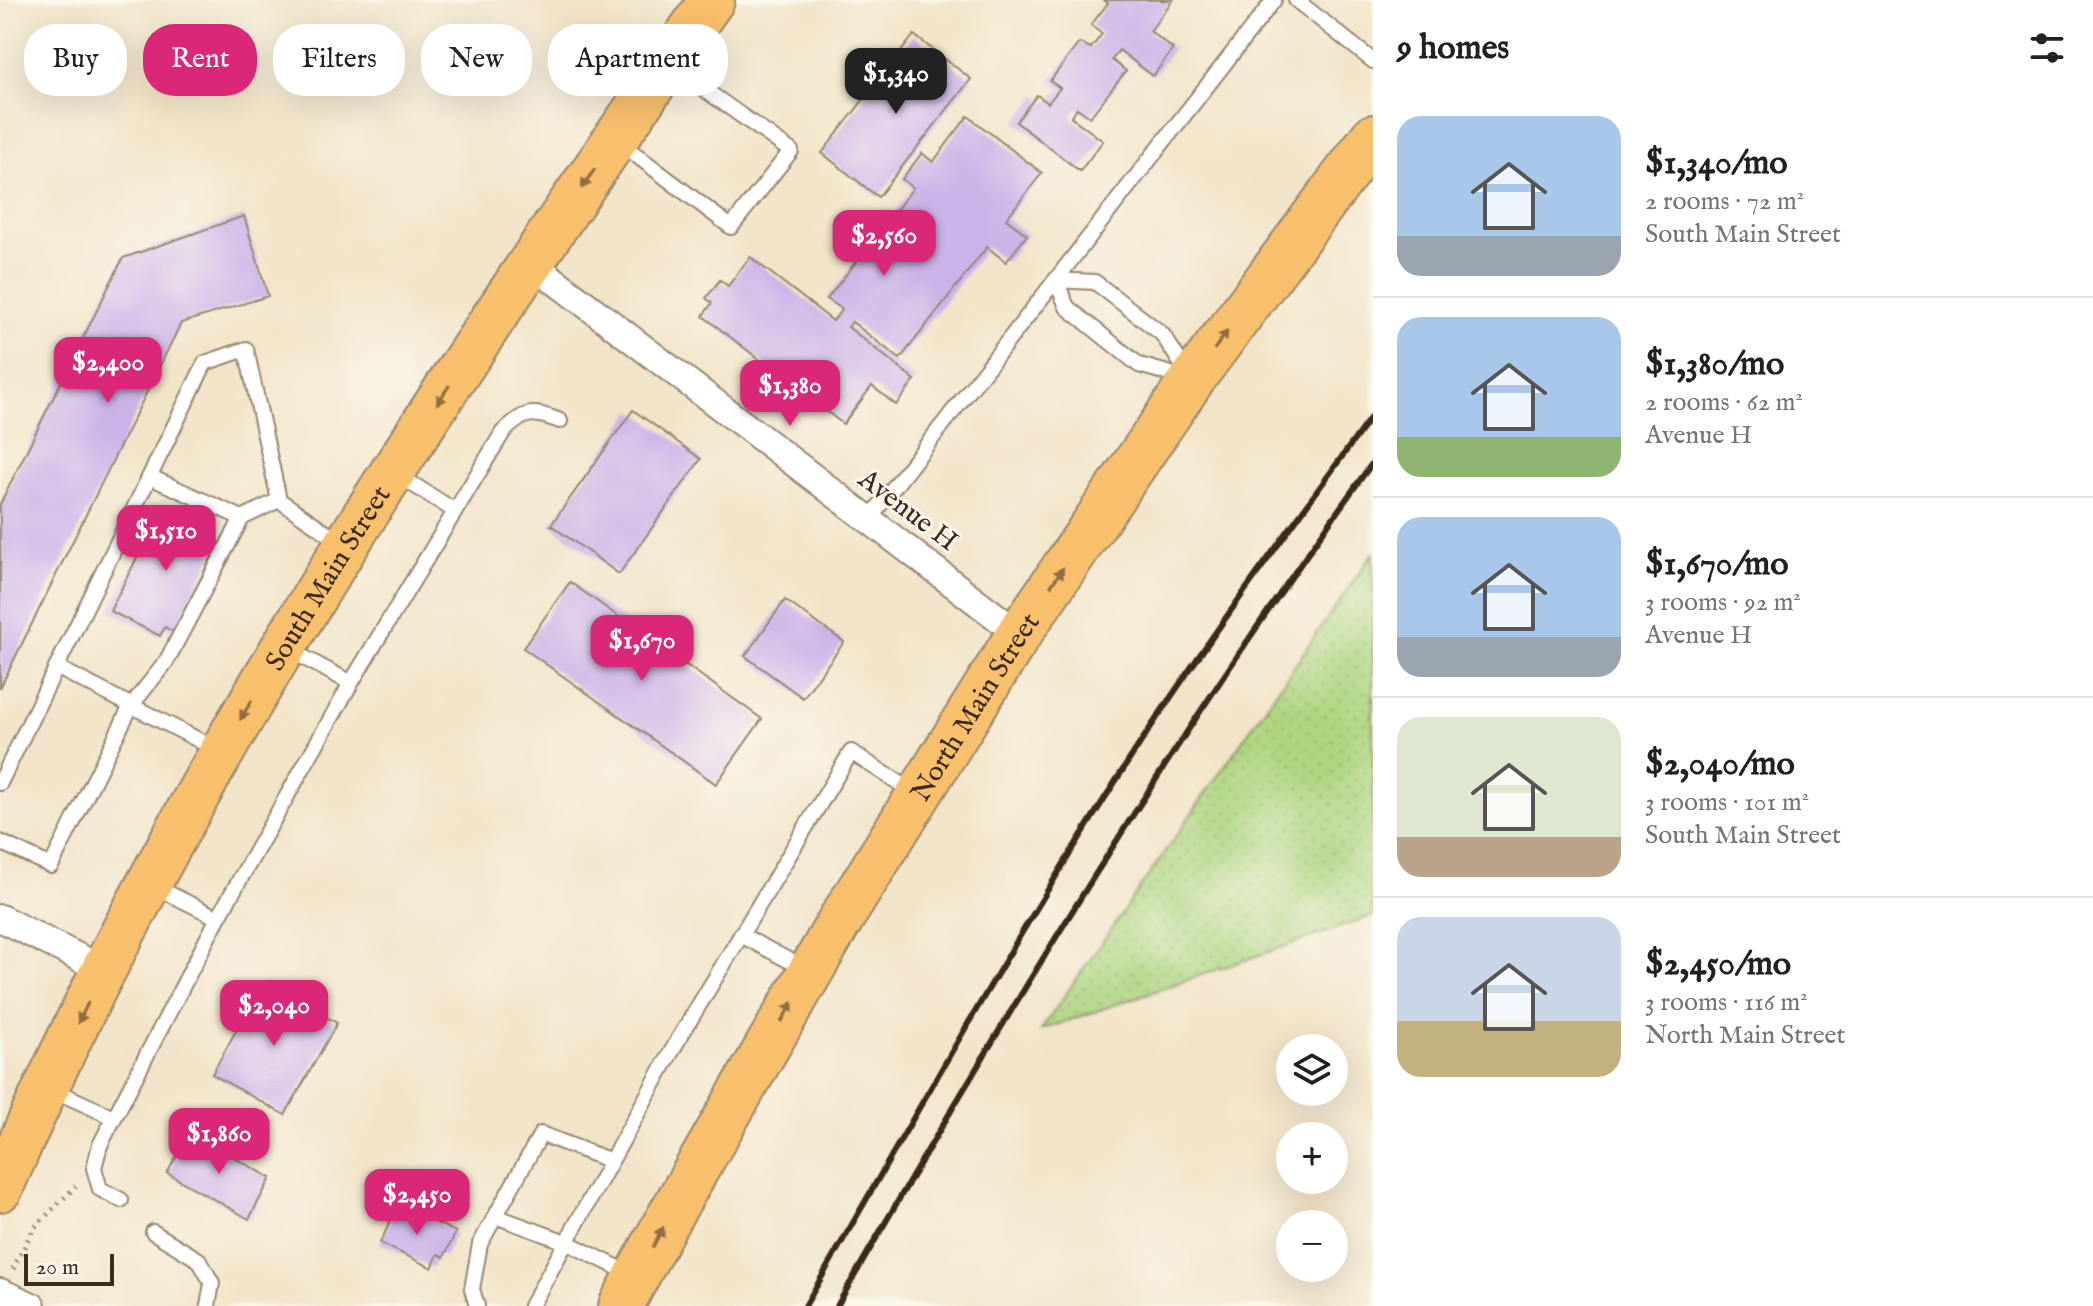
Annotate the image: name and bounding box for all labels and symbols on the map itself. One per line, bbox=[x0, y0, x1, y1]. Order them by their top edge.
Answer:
pin: $1,340 bbox=[831, 48, 961, 116]
one-way arrow bbox=[581, 168, 596, 189]
pin: $2,560 bbox=[819, 210, 949, 278]
one-way arrow bbox=[1213, 330, 1229, 350]
pin: $2,400 bbox=[43, 337, 173, 405]
pin: $1,380 bbox=[725, 360, 855, 428]
one-way arrow bbox=[436, 384, 451, 405]
street label: Avenue H bbox=[850, 462, 964, 560]
street label: South Main Street bbox=[258, 479, 399, 678]
pin: $1,510 bbox=[101, 505, 231, 573]
one-way arrow bbox=[1050, 566, 1065, 587]
street label: North Main Street bbox=[904, 606, 1049, 809]
pin: $1,670 bbox=[577, 615, 707, 683]
one-way arrow bbox=[240, 699, 254, 721]
pin: $2,040 bbox=[209, 980, 339, 1048]
one-way arrow bbox=[780, 1000, 794, 1023]
one-way arrow bbox=[76, 1001, 89, 1024]
pin: $1,860 bbox=[154, 1108, 284, 1176]
pin: $2,450 bbox=[352, 1169, 482, 1237]
one-way arrow bbox=[650, 1226, 664, 1248]
scale bar bbox=[24, 1250, 114, 1286]

